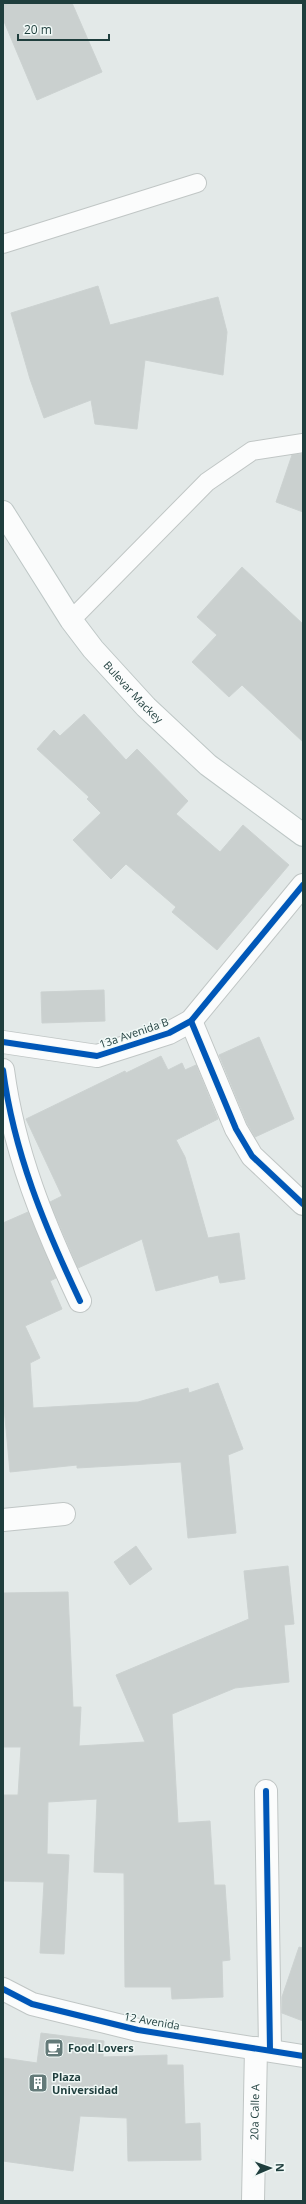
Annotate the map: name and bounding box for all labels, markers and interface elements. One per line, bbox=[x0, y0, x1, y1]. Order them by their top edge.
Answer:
scale bar bbox=[18, 16, 109, 42]
text: 20 m bbox=[24, 21, 52, 38]
street label: Bulevar Mackey bbox=[100, 657, 167, 727]
street label: 13a Avenida B bbox=[97, 1014, 171, 1051]
street label: 12 Avenida bbox=[123, 2008, 181, 2033]
cafe icon: Food Lovers bbox=[43, 2037, 65, 2059]
place label: Food Lovers bbox=[68, 2040, 134, 2055]
place label: Plaza Universidad bbox=[52, 2069, 118, 2097]
building icon: Plaza Universidad bbox=[27, 2072, 49, 2094]
street label: 20a Calle A bbox=[246, 2084, 262, 2140]
north arrow bbox=[250, 2148, 290, 2188]
text: N bbox=[273, 2163, 288, 2172]

